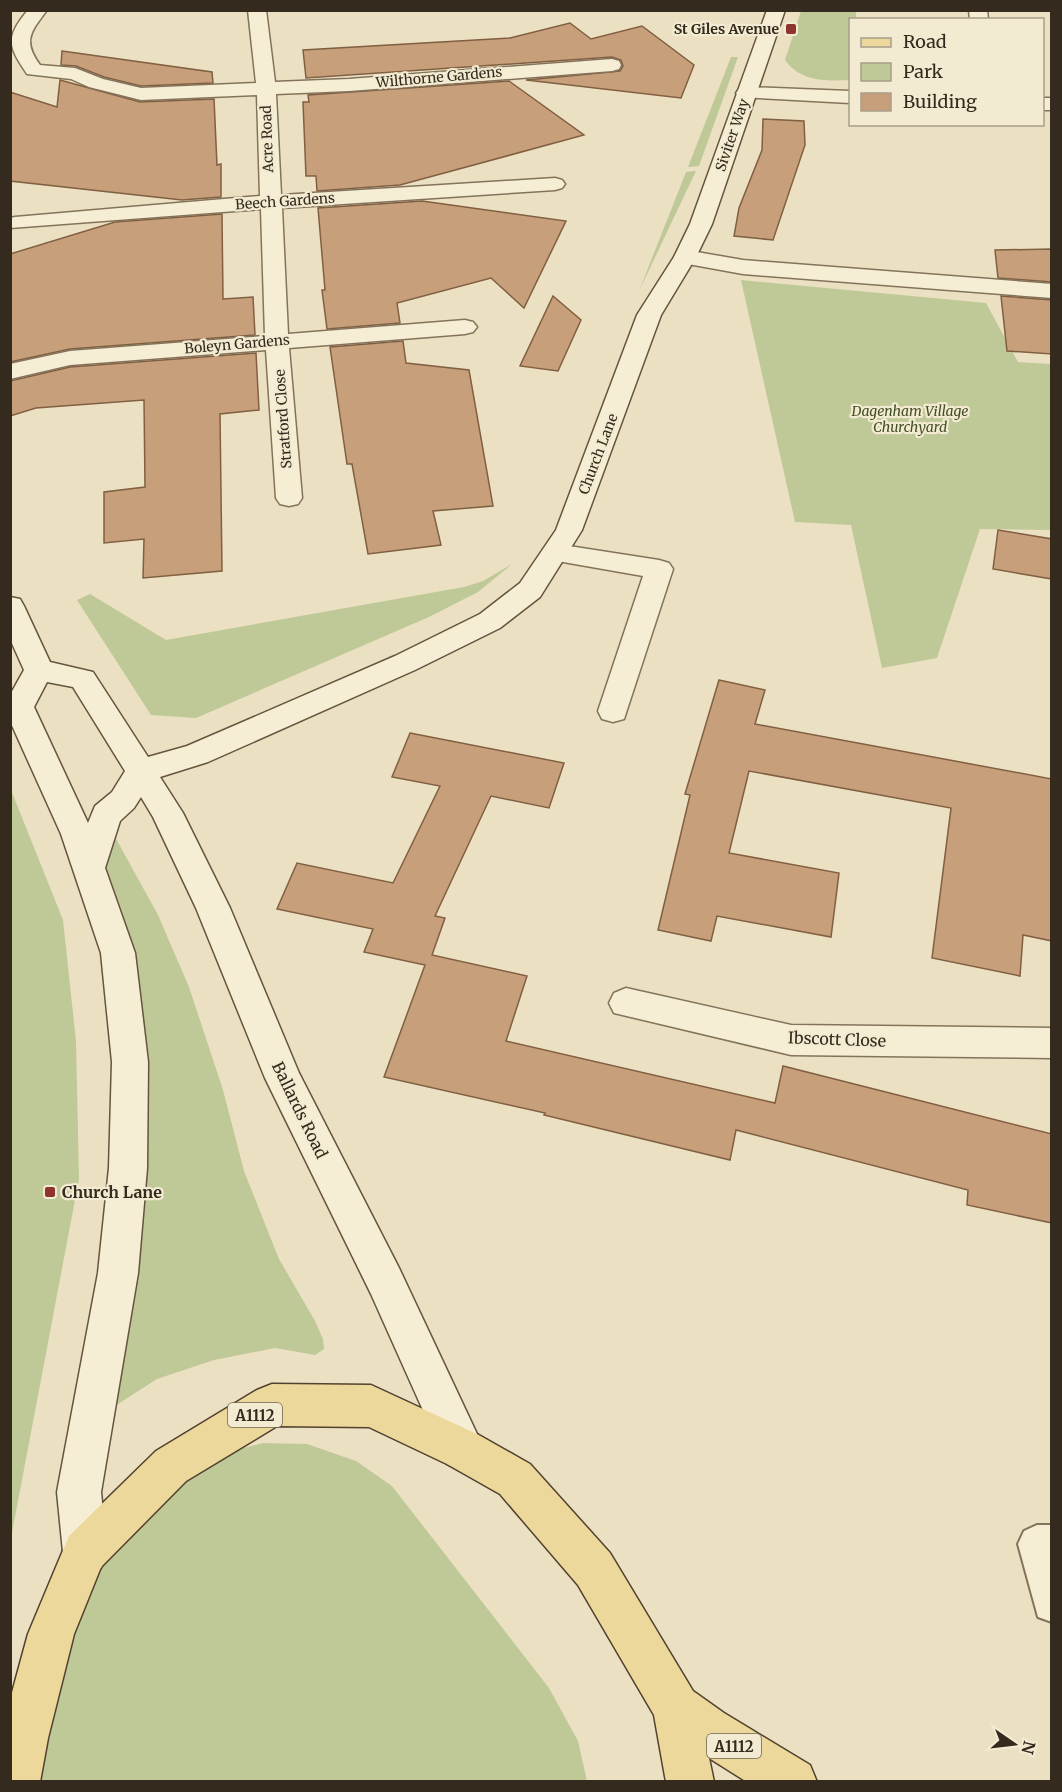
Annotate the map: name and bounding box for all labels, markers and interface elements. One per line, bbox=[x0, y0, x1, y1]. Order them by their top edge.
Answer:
legend bbox=[849, 18, 1044, 126]
place label: St Giles Avenue bbox=[674, 20, 779, 38]
marker: St Giles Avenue bbox=[784, 22, 798, 36]
text: Road bbox=[903, 30, 947, 53]
text: Park bbox=[903, 60, 944, 83]
street label: Wilthorne Gardens bbox=[374, 62, 503, 92]
text: Building bbox=[903, 90, 977, 113]
street label: Siviter Way bbox=[711, 96, 753, 174]
street label: Acre Road bbox=[257, 104, 277, 174]
street label: Beech Gardens bbox=[235, 189, 336, 213]
street label: Boleyn Gardens bbox=[184, 330, 291, 358]
street label: Stratford Close bbox=[271, 369, 295, 469]
park label: Dagenham Village Churchyard bbox=[851, 402, 968, 436]
street label: Church Lane bbox=[574, 411, 622, 497]
street label: Ibscott Close bbox=[788, 1027, 886, 1051]
street label: Ballards Road bbox=[268, 1058, 332, 1162]
place label: Church Lane bbox=[62, 1182, 162, 1202]
marker: Church Lane bbox=[43, 1185, 57, 1199]
road number: A1112 bbox=[228, 1403, 282, 1427]
north arrow bbox=[984, 1714, 1044, 1774]
road number: A1112 bbox=[707, 1734, 761, 1758]
text: N bbox=[1017, 1739, 1040, 1757]

